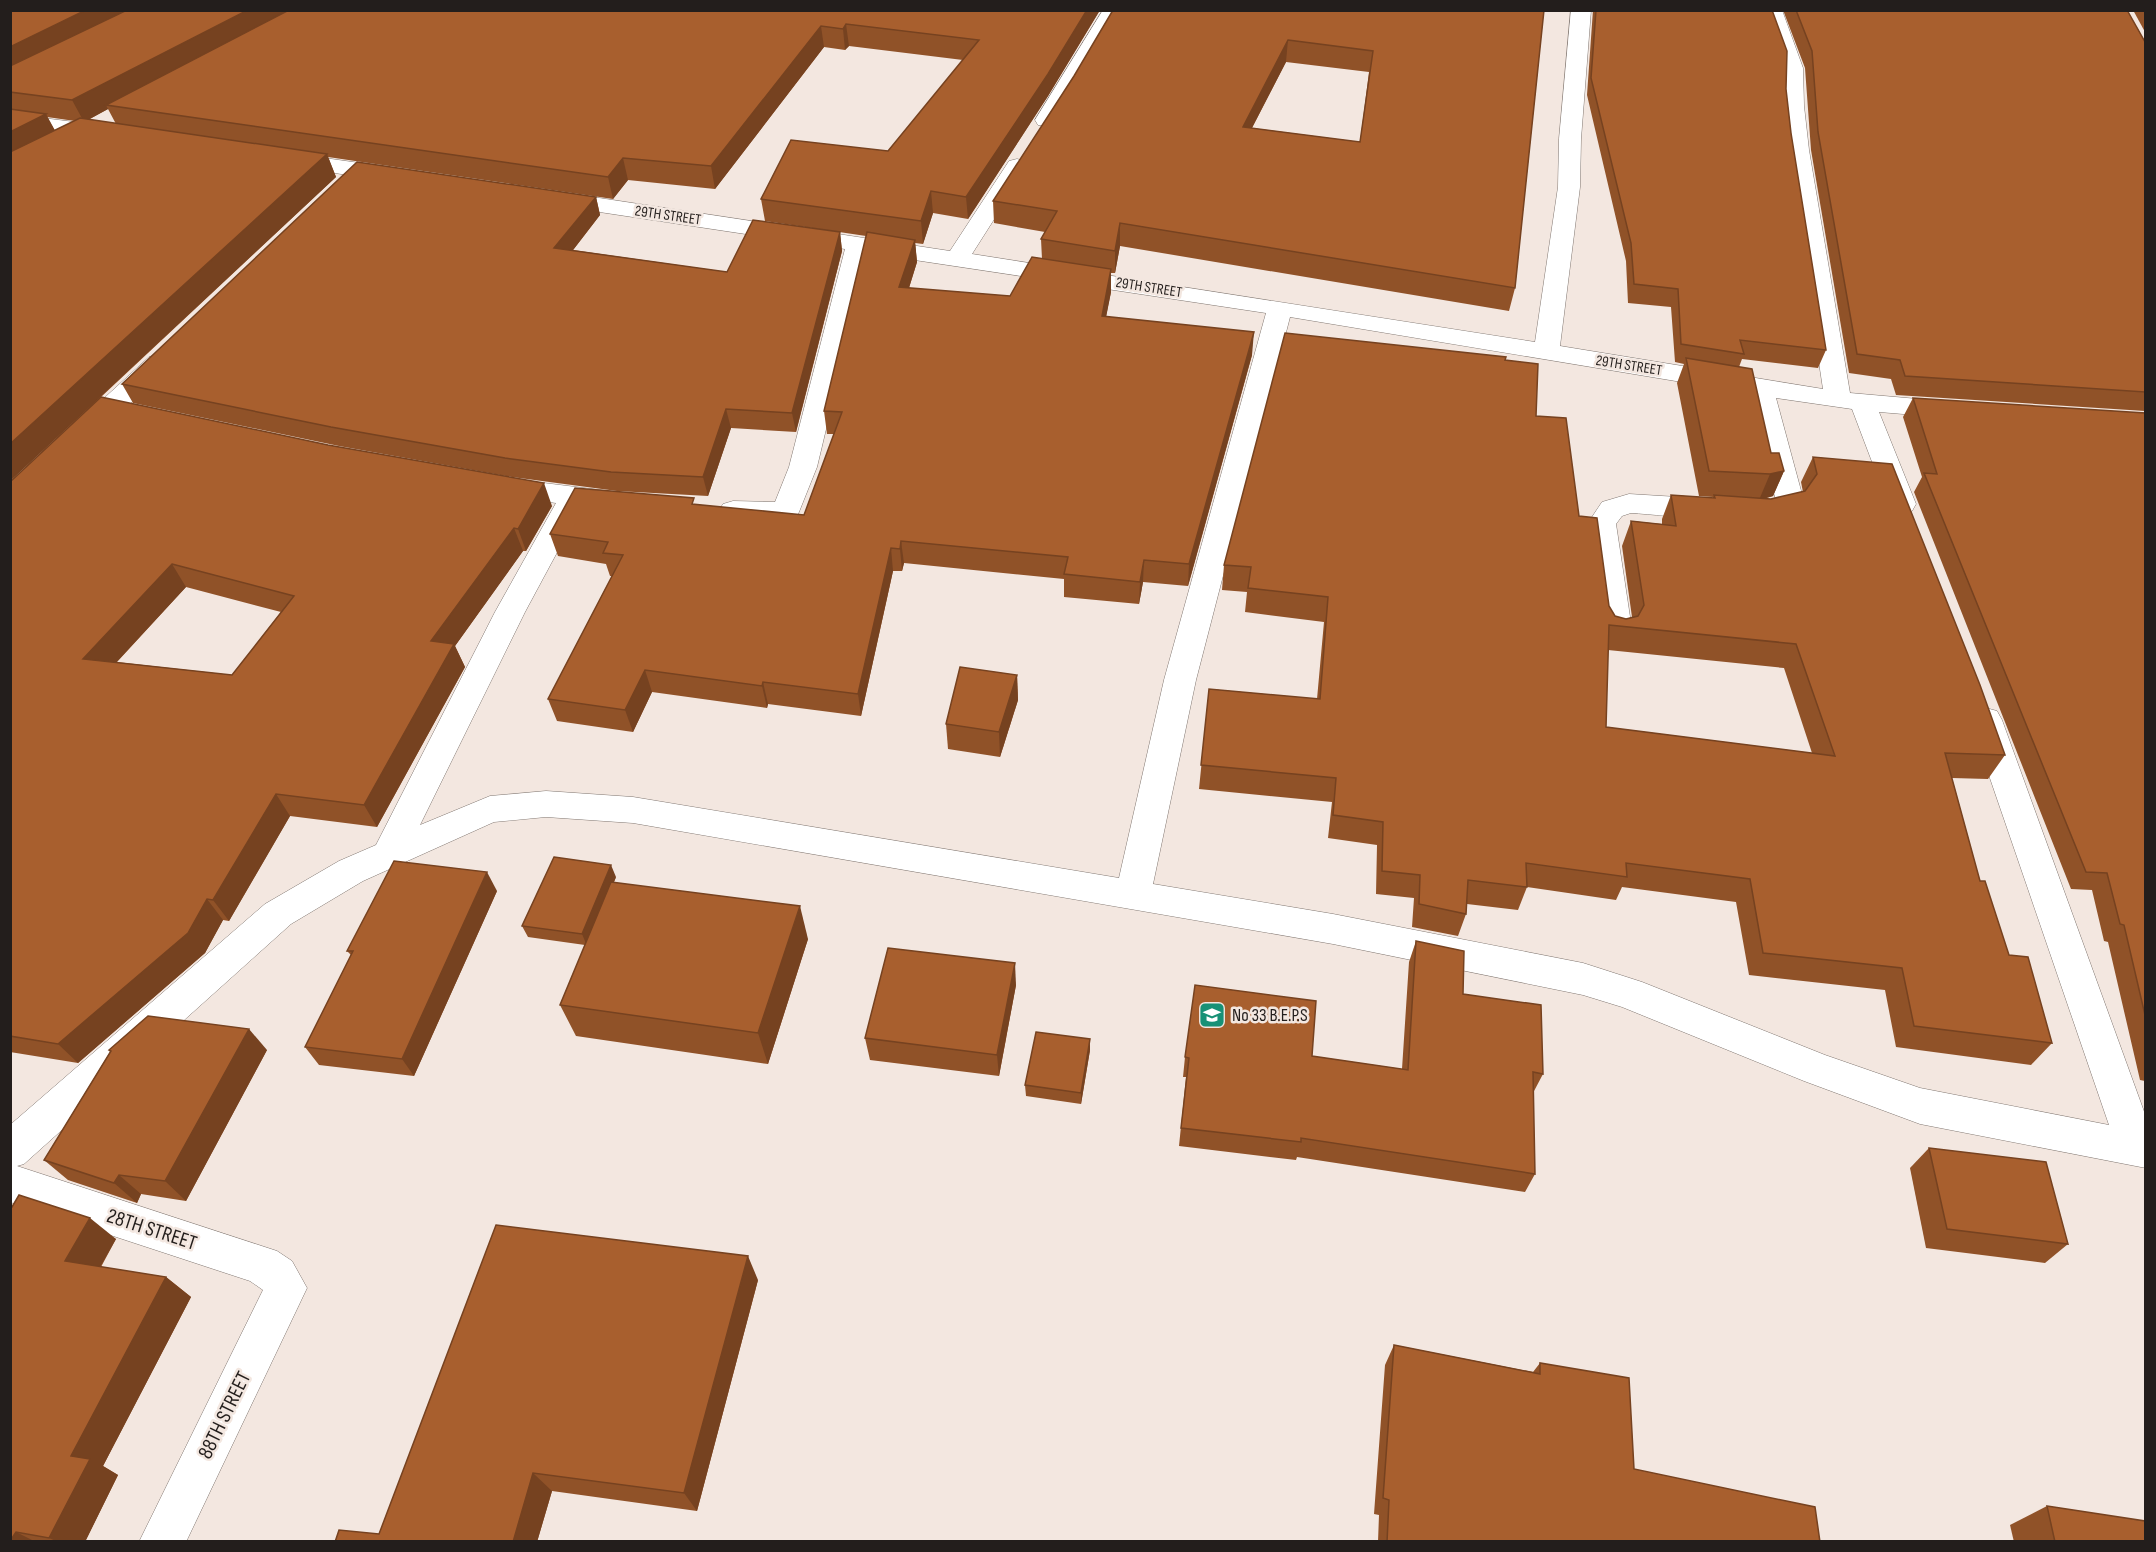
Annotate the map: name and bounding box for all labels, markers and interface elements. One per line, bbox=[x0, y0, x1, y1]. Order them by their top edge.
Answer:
street label: 29TH STREET bbox=[634, 201, 702, 230]
street label: 29TH STREET bbox=[1114, 273, 1183, 302]
street label: 29TH STREET bbox=[1594, 351, 1663, 380]
school or university icon: No 33 B.E.P.S bbox=[1197, 1000, 1227, 1030]
place label: No 33 B.E.P.S bbox=[1232, 1005, 1308, 1026]
street label: 28TH STREET bbox=[104, 1203, 201, 1256]
street label: 88TH STREET bbox=[193, 1367, 256, 1463]

